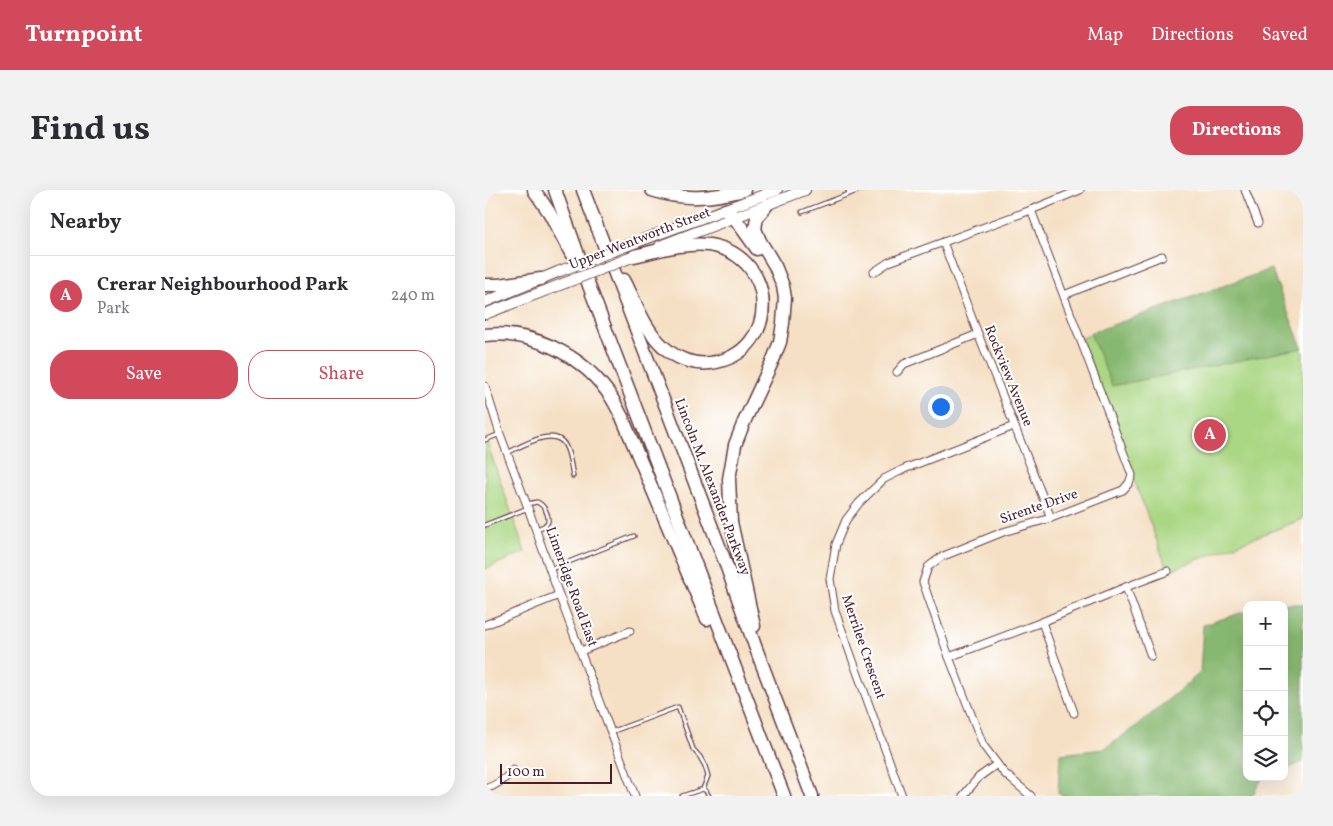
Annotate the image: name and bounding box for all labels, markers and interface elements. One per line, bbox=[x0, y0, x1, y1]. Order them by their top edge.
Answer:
text: Turnpoint bbox=[25, 18, 143, 52]
text: Map bbox=[1087, 23, 1123, 48]
text: Directions bbox=[1151, 23, 1234, 48]
text: Saved bbox=[1262, 23, 1308, 48]
text: Find us bbox=[30, 106, 150, 154]
button: Directions bbox=[1170, 106, 1303, 155]
street label: Upper Wentworth Street bbox=[567, 203, 713, 275]
text: Nearby bbox=[50, 208, 121, 237]
text: Crerar Neighbourhood Park bbox=[97, 272, 348, 298]
text: A bbox=[60, 285, 72, 307]
text: 240 m bbox=[391, 285, 435, 307]
text: Park bbox=[97, 298, 130, 320]
street label: Rockview Avenue bbox=[979, 323, 1037, 430]
button: Save bbox=[50, 350, 238, 399]
button: Share bbox=[248, 350, 435, 399]
your location bbox=[928, 394, 954, 420]
street label: Lincoln M. Alexander Parkway bbox=[669, 396, 755, 579]
pin: A bbox=[1194, 416, 1226, 454]
street label: Sirente Drive bbox=[998, 485, 1081, 529]
street label: Limeridge Road East bbox=[540, 524, 602, 650]
street label: Merrilee Crescent bbox=[836, 592, 890, 702]
map controls bbox=[1243, 601, 1288, 781]
button: + bbox=[1243, 601, 1288, 646]
button: − bbox=[1243, 646, 1288, 691]
button: locate bbox=[1243, 691, 1288, 736]
button: layers bbox=[1243, 736, 1288, 781]
scale bar bbox=[500, 761, 613, 784]
text: 100 m bbox=[507, 763, 545, 782]

